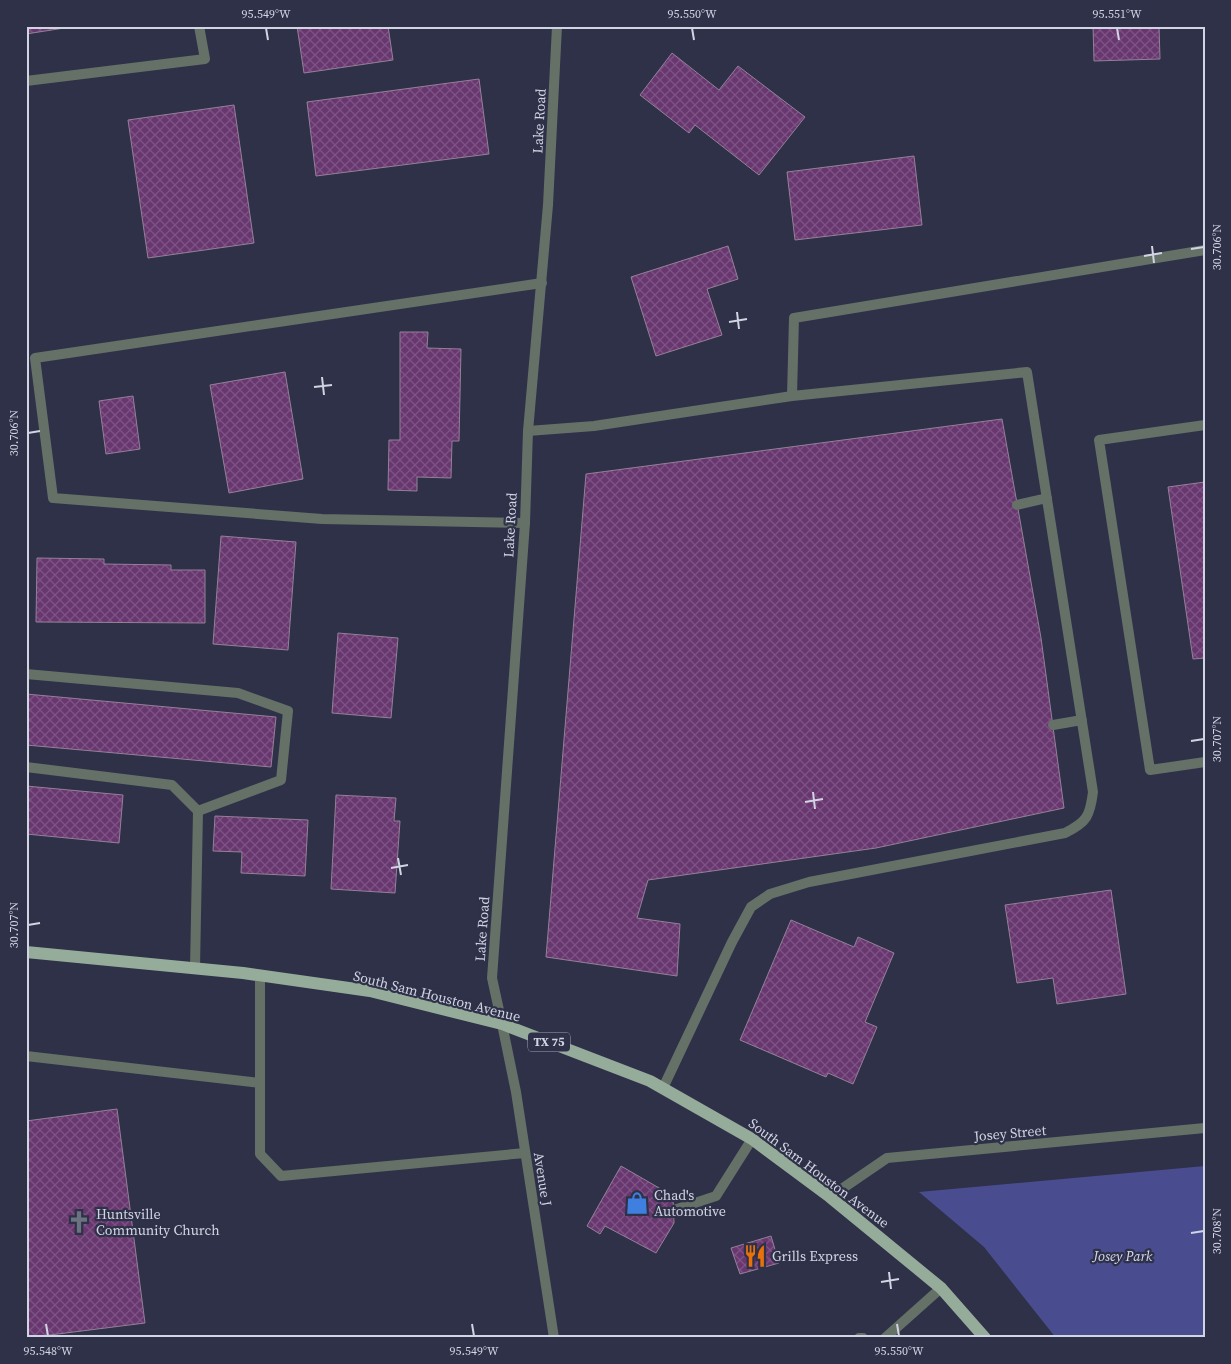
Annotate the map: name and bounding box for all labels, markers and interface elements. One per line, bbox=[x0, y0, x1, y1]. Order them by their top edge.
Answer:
text: 95.549°W bbox=[241, 6, 291, 22]
text: 95.550°W bbox=[667, 6, 717, 22]
text: 95.551°W bbox=[1092, 6, 1142, 22]
street label: Lake Road bbox=[527, 88, 551, 154]
text: 30.706°N bbox=[1209, 224, 1225, 270]
text: 30.706°N bbox=[6, 410, 22, 456]
street label: Lake Road bbox=[498, 492, 522, 558]
text: 30.707°N bbox=[1209, 716, 1225, 762]
street label: Lake Road bbox=[470, 896, 494, 962]
text: 30.707°N bbox=[6, 902, 22, 948]
street label: South Sam Houston Avenue bbox=[351, 966, 523, 1026]
road number: TX 75 bbox=[528, 1032, 570, 1052]
street label: South Sam Houston Avenue bbox=[744, 1113, 894, 1233]
street label: Josey Street bbox=[972, 1120, 1047, 1146]
street label: Avenue J bbox=[529, 1151, 557, 1207]
place label: Chad's Automotive bbox=[654, 1185, 726, 1221]
shop icon: Chad's Automotive bbox=[624, 1190, 650, 1216]
place label: Huntsville Community Church bbox=[96, 1204, 220, 1240]
text: 30.708°N bbox=[1209, 1208, 1225, 1254]
church icon: Huntsville Community Church bbox=[66, 1209, 92, 1235]
restaurant icon: Grills Express bbox=[742, 1243, 768, 1269]
place label: Grills Express bbox=[772, 1246, 858, 1266]
park label: Josey Park bbox=[1092, 1246, 1153, 1266]
text: 95.548°W bbox=[23, 1343, 73, 1359]
text: 95.549°W bbox=[449, 1343, 499, 1359]
text: 95.550°W bbox=[874, 1343, 924, 1359]

